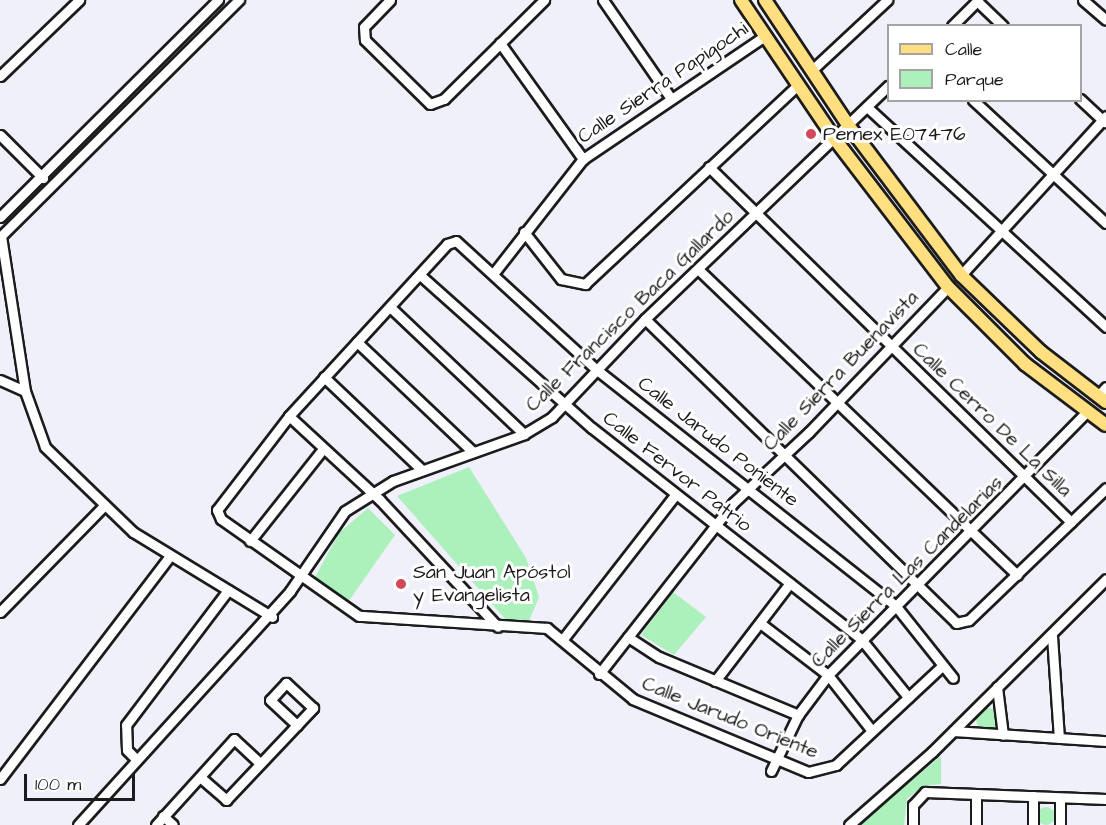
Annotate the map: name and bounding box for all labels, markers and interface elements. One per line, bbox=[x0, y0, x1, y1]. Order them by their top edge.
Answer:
street label: Calle Sierra Papigochi bbox=[573, 17, 753, 149]
legend bbox=[887, 24, 1082, 102]
text: Calle bbox=[945, 37, 982, 62]
text: Parque bbox=[945, 67, 1004, 92]
place label: Pemex E07476 bbox=[823, 122, 966, 146]
marker: Pemex E07476 bbox=[804, 127, 818, 141]
street label: Calle Francisco Baca Gallardo bbox=[521, 205, 739, 417]
street label: Calle Sierra Buenavista bbox=[758, 286, 924, 456]
street label: Calle Cerro De La Silla bbox=[907, 338, 1077, 502]
street label: Calle Jarudo Poniente bbox=[633, 372, 803, 512]
street label: Calle Fervor Patrio bbox=[598, 406, 756, 538]
street label: Calle Sierra Las Candelarias bbox=[806, 471, 1008, 673]
place label: San Juan Apóstol y Evangelista bbox=[413, 560, 571, 607]
marker: San Juan Apóstol y Evangelista bbox=[394, 577, 408, 591]
street label: Calle Jarudo Oriente bbox=[638, 672, 822, 764]
scale bar bbox=[27, 762, 138, 800]
text: 100 m bbox=[35, 772, 81, 797]

